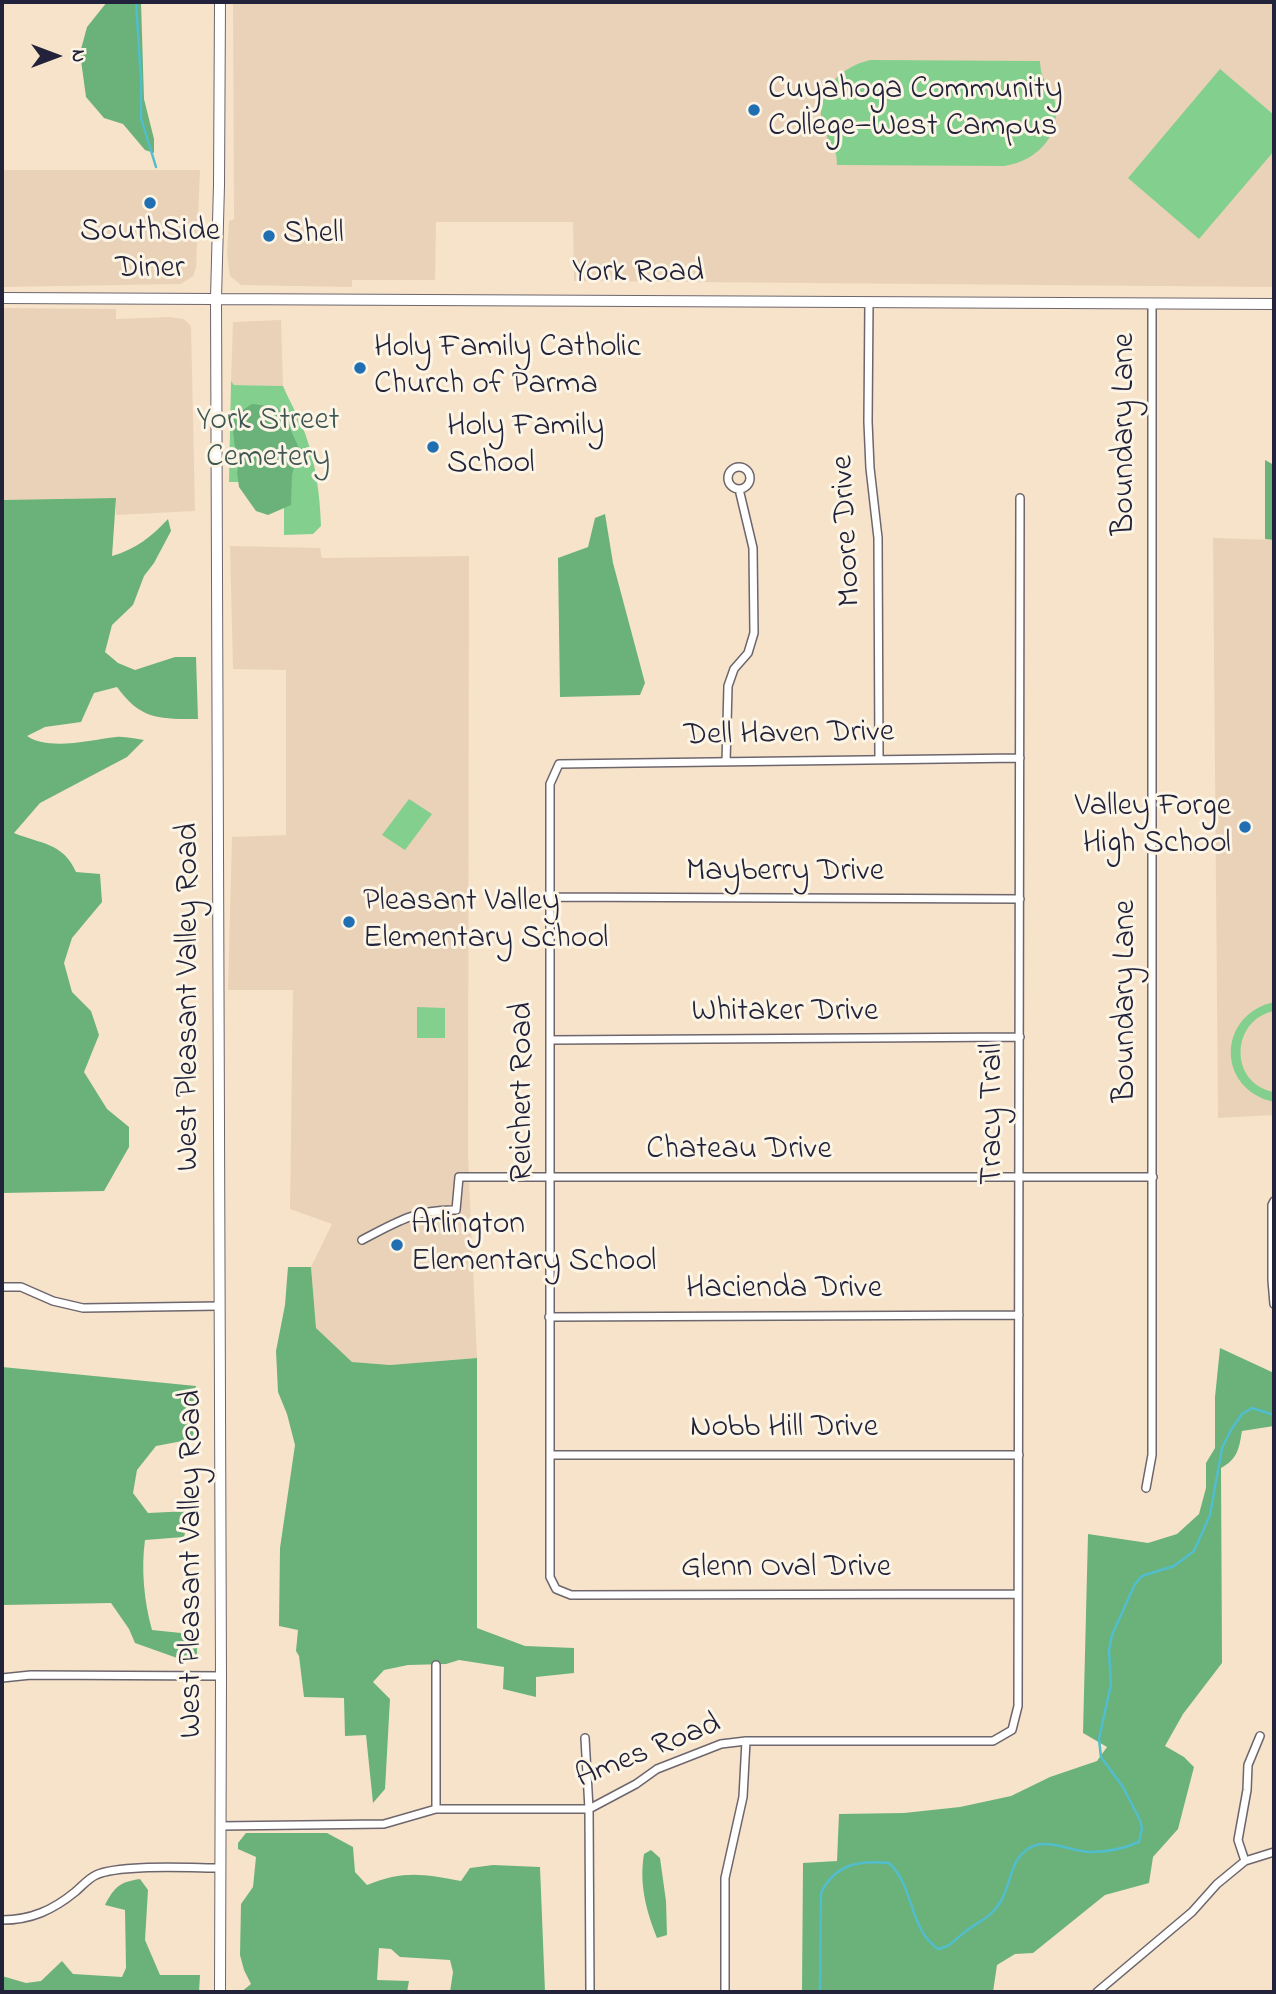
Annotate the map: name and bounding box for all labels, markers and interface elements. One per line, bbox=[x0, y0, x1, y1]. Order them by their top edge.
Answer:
north arrow bbox=[21, 21, 91, 91]
text: N bbox=[64, 50, 91, 62]
place label: Cuyahoga Community College—West Campus bbox=[768, 73, 1063, 148]
marker: Cuyahoga Community College—West Campus bbox=[746, 102, 762, 118]
marker: SouthSide Diner bbox=[142, 195, 158, 211]
place label: SouthSide Diner bbox=[80, 215, 220, 290]
place label: Shell bbox=[283, 217, 344, 255]
marker: Shell bbox=[261, 228, 277, 244]
street label: York Road bbox=[572, 256, 704, 294]
place label: Holy Family Catholic Church of Parma bbox=[374, 331, 641, 406]
street label: Boundary Lane bbox=[1108, 333, 1146, 535]
marker: Holy Family Catholic Church of Parma bbox=[352, 360, 368, 376]
park label: York Street Cemetery bbox=[197, 404, 339, 479]
place label: Holy Family School bbox=[447, 410, 604, 485]
marker: Holy Family School bbox=[425, 439, 441, 455]
street label: Moore Drive bbox=[826, 454, 872, 608]
street label: Dell Haven Drive bbox=[683, 715, 895, 757]
place label: Valley Forge High School bbox=[1075, 790, 1231, 865]
marker: Valley Forge High School bbox=[1237, 819, 1253, 835]
street label: West Pleasant Valley Road bbox=[172, 823, 210, 1171]
street label: Mayberry Drive bbox=[686, 855, 884, 893]
place label: Pleasant Valley Elementary School bbox=[363, 885, 608, 960]
street label: Boundary Lane bbox=[1109, 900, 1147, 1102]
marker: Pleasant Valley Elementary School bbox=[341, 914, 357, 930]
street label: Whitaker Drive bbox=[692, 995, 878, 1033]
street label: Reichert Road bbox=[506, 1002, 544, 1182]
street label: Tracy Trail bbox=[976, 1043, 1014, 1185]
street label: Chateau Drive bbox=[646, 1133, 832, 1171]
place label: Arlington Elementary School bbox=[411, 1208, 656, 1283]
marker: Arlington Elementary School bbox=[389, 1237, 405, 1253]
street label: Hacienda Drive bbox=[686, 1272, 882, 1310]
street label: West Pleasant Valley Road bbox=[175, 1390, 213, 1738]
street label: Nobb Hill Drive bbox=[690, 1411, 878, 1449]
street label: Glenn Oval Drive bbox=[681, 1551, 891, 1589]
street label: Ames Road bbox=[571, 1707, 727, 1799]

